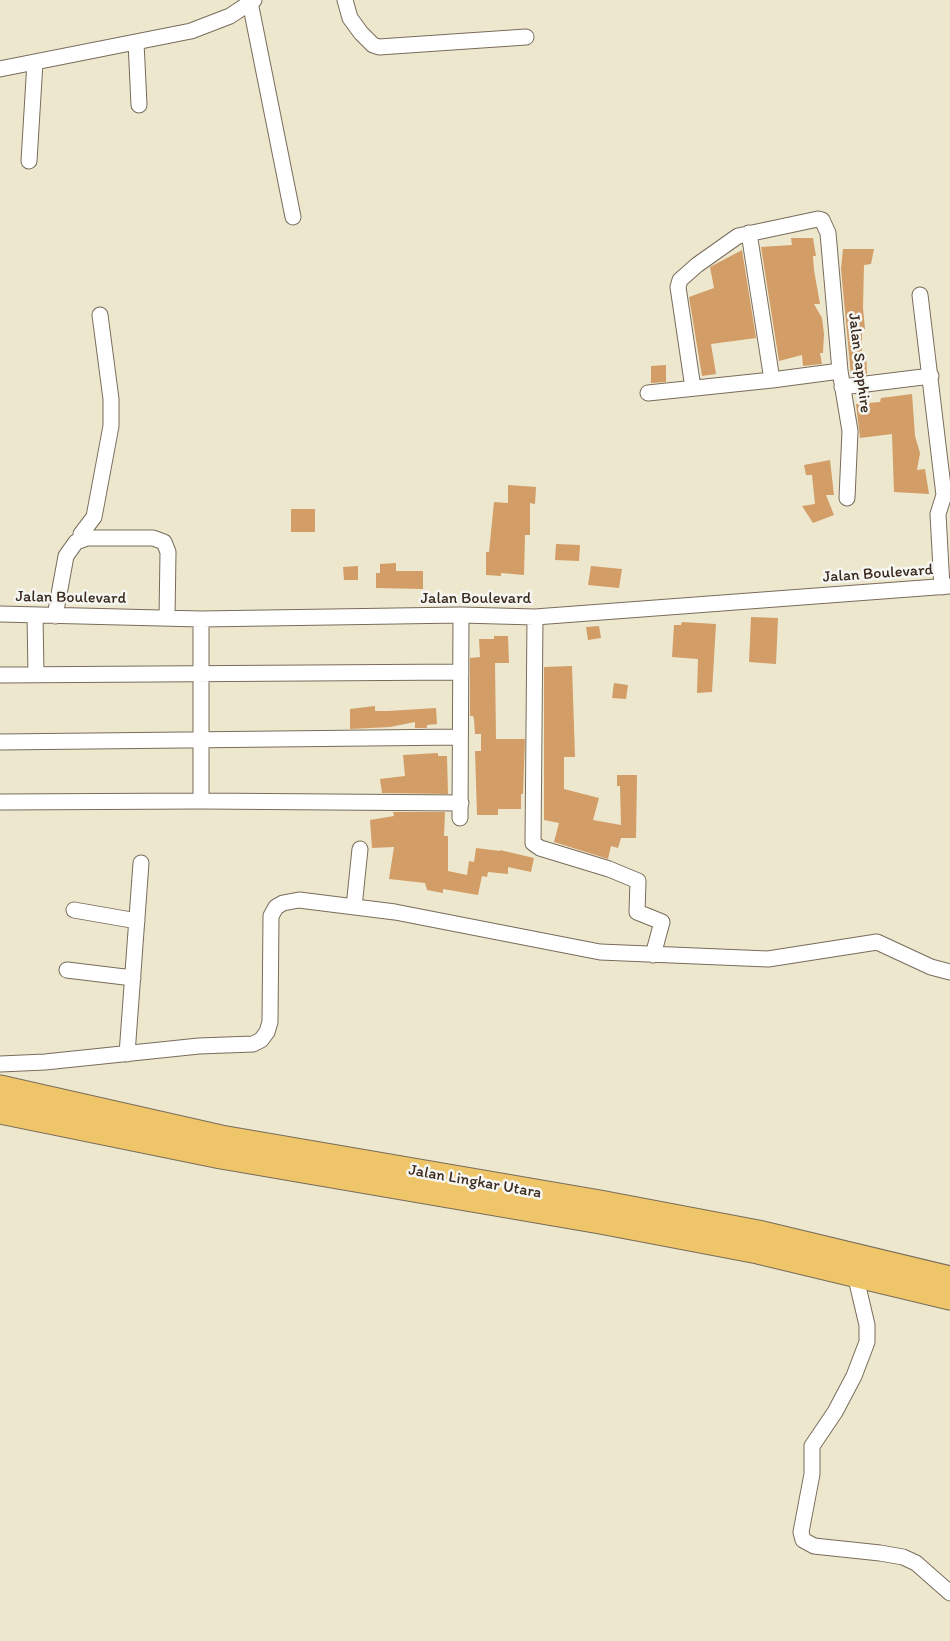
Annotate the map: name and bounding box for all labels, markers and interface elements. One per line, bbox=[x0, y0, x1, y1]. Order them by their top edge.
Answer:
street label: Jalan Sapphire bbox=[843, 312, 875, 414]
street label: Jalan Boulevard bbox=[822, 561, 934, 587]
street label: Jalan Boulevard bbox=[15, 587, 127, 609]
street label: Jalan Boulevard bbox=[421, 589, 531, 609]
street label: Jalan Lingkar Utara bbox=[407, 1161, 543, 1203]

